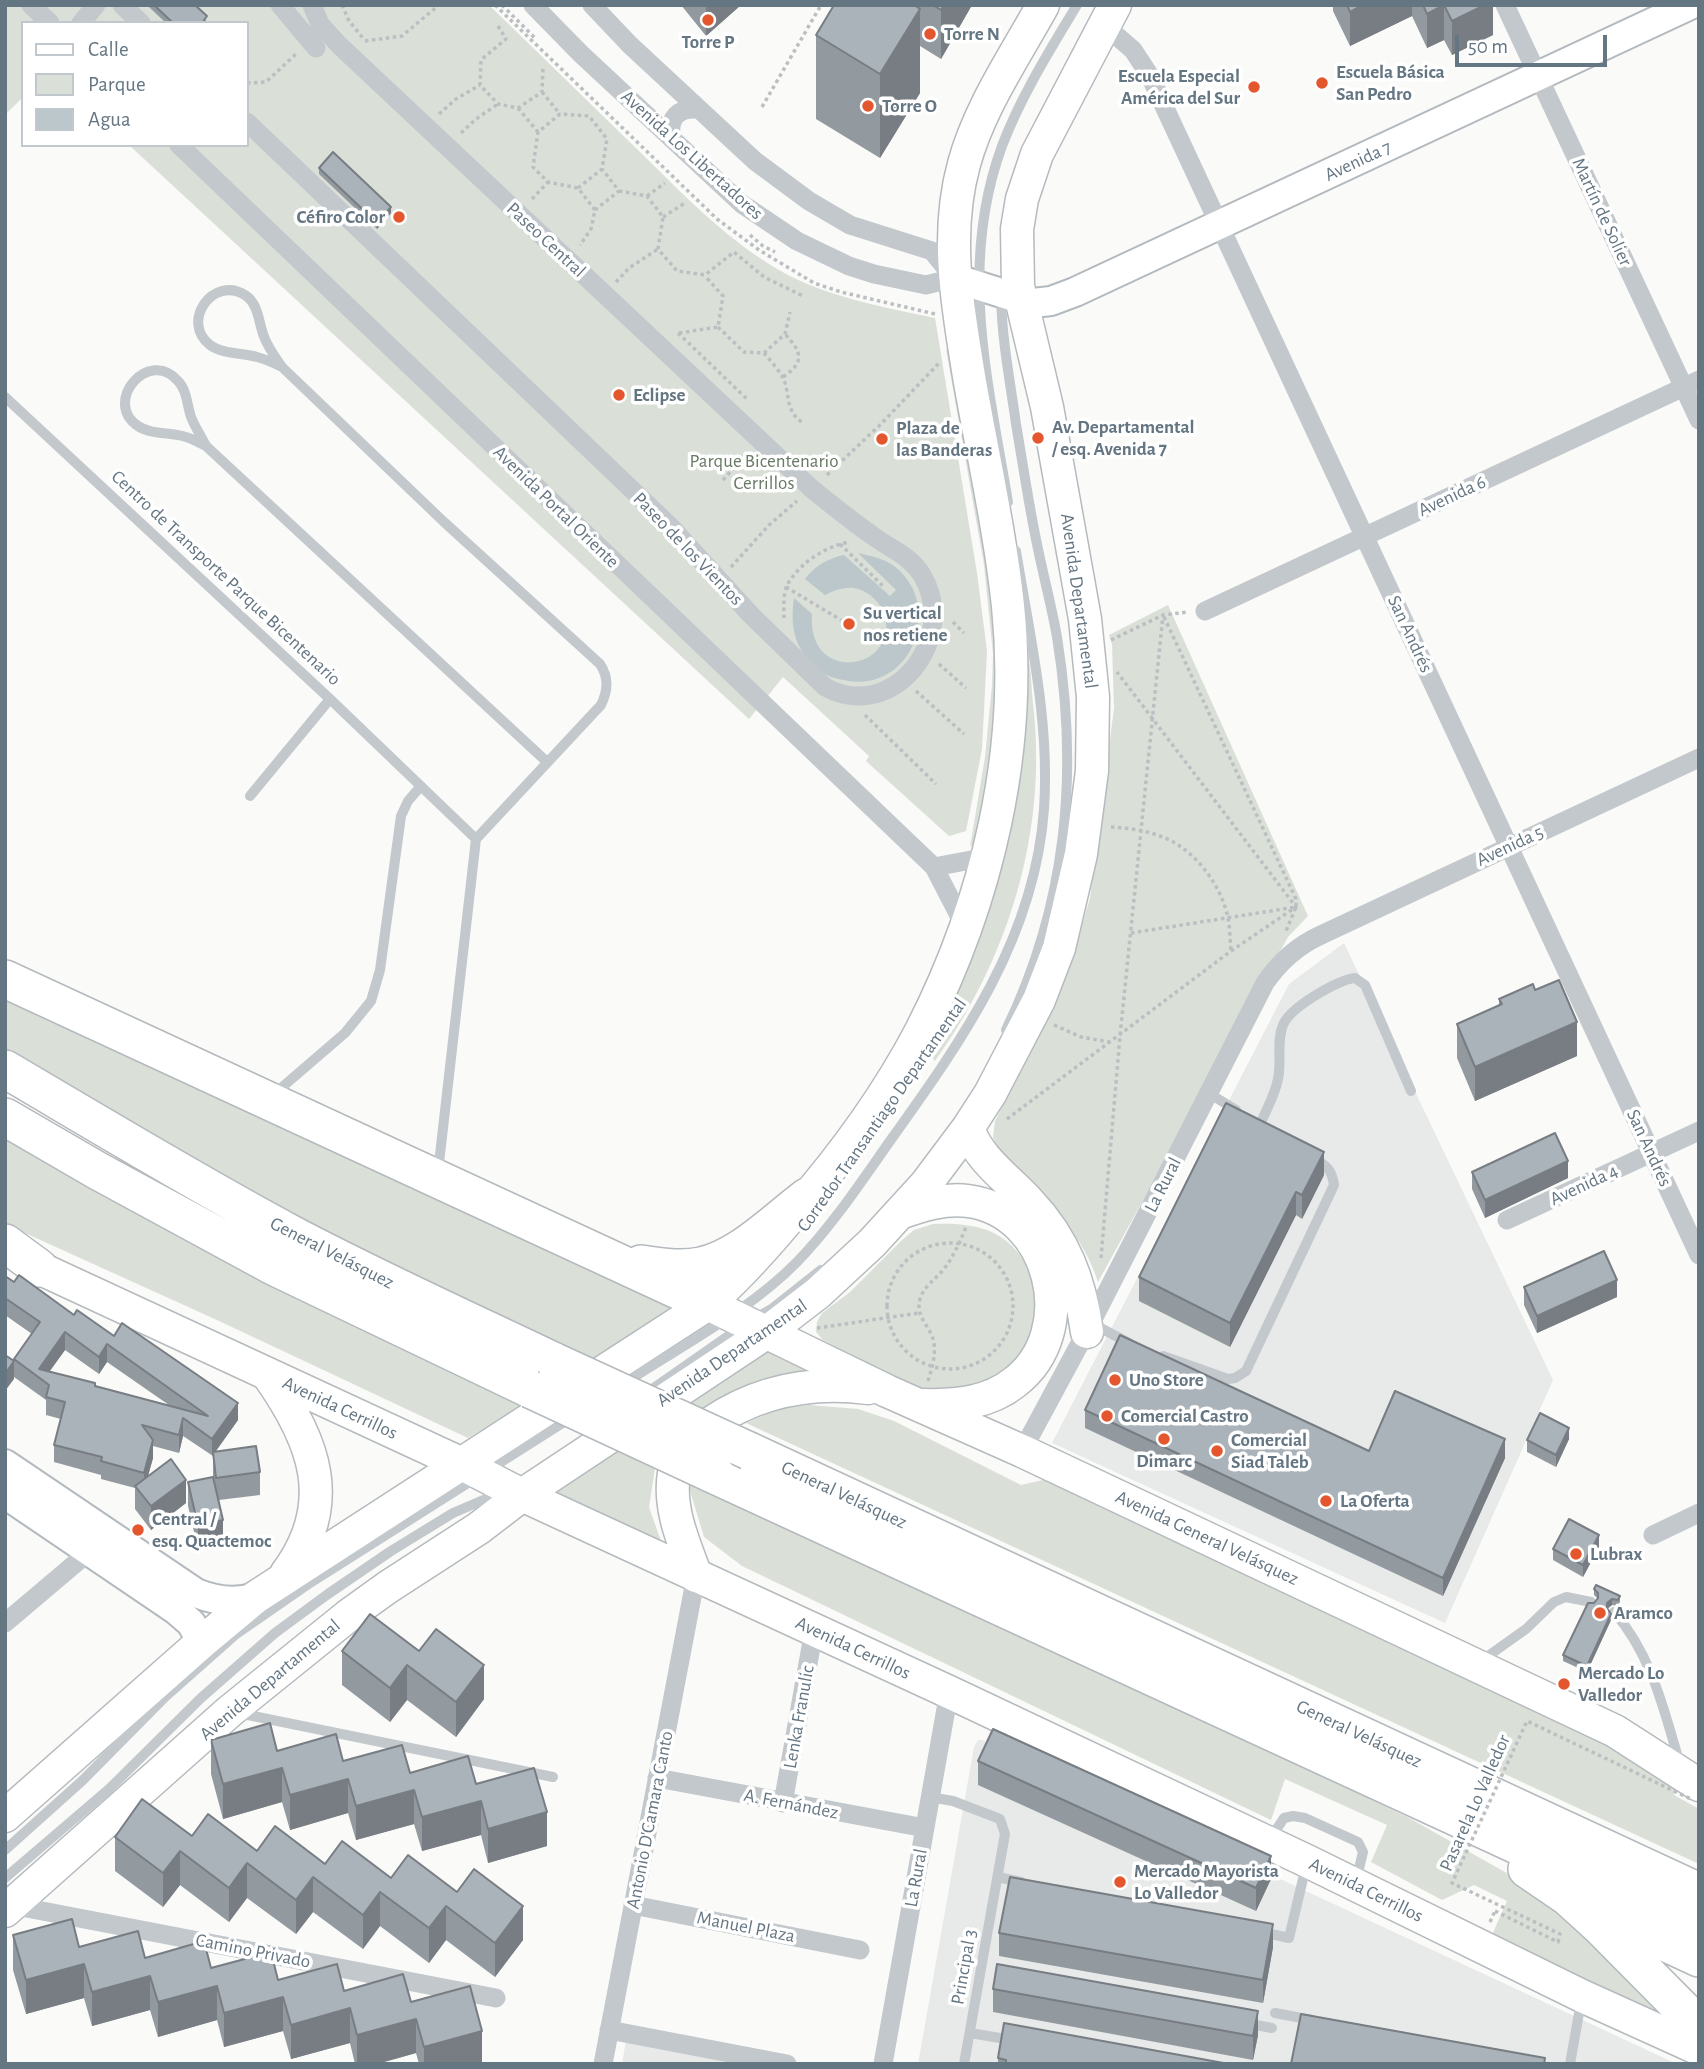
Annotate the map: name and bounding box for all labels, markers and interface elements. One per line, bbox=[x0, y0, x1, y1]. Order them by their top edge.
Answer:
marker: Torre P bbox=[700, 12, 716, 28]
legend bbox=[21, 21, 248, 147]
scale bar bbox=[1459, 21, 1611, 65]
place label: Torre N bbox=[944, 23, 1000, 45]
marker: Torre N bbox=[922, 26, 938, 42]
place label: Torre P bbox=[681, 31, 735, 53]
text: 50 m bbox=[1468, 36, 1508, 57]
text: Calle bbox=[88, 39, 129, 60]
place label: Escuela Básica San Pedro bbox=[1336, 61, 1445, 105]
place label: Escuela Especial América del Sur bbox=[1118, 65, 1240, 109]
text: Parque bbox=[88, 74, 146, 95]
marker: Escuela Básica San Pedro bbox=[1314, 75, 1330, 91]
marker: Escuela Especial América del Sur bbox=[1246, 79, 1262, 95]
street label: Avenida Los Libertadores bbox=[616, 85, 768, 225]
place label: Torre O bbox=[882, 95, 937, 117]
marker: Torre O bbox=[860, 98, 876, 114]
text: Agua bbox=[88, 109, 131, 130]
street label: Avenida 7 bbox=[1321, 136, 1395, 186]
street label: Martín de Solier bbox=[1567, 154, 1637, 270]
street label: Paseo Central bbox=[502, 198, 590, 282]
place label: Céfiro Color bbox=[296, 206, 385, 228]
marker: Céfiro Color bbox=[391, 209, 407, 225]
place label: Eclipse bbox=[633, 384, 686, 406]
marker: Eclipse bbox=[611, 387, 627, 403]
place label: Av. Departamental / esq. Avenida 7 bbox=[1052, 416, 1195, 460]
place label: Plaza de las Banderas bbox=[896, 417, 992, 461]
marker: Av. Departamental / esq. Avenida 7 bbox=[1030, 430, 1046, 446]
marker: Plaza de las Banderas bbox=[874, 431, 890, 447]
street label: Avenida Portal Oriente bbox=[488, 441, 624, 573]
park label: Parque Bicentenario Cerrillos bbox=[689, 450, 839, 494]
street label: Centro de Transporte Parque Bicentenario bbox=[106, 465, 346, 691]
street label: Avenida 6 bbox=[1414, 470, 1490, 522]
street label: Paseo de los Vientos bbox=[628, 488, 748, 610]
street label: Avenida Departamental bbox=[1055, 512, 1103, 690]
street label: San Andrés bbox=[1382, 592, 1438, 676]
place label: Su vertical nos retiene bbox=[863, 602, 948, 646]
marker: Su vertical nos retiene bbox=[841, 616, 857, 632]
street label: Avenida 5 bbox=[1473, 821, 1547, 871]
street label: Corredor Transantiago Departamental bbox=[792, 994, 972, 1236]
street label: San Andrés bbox=[1621, 1106, 1677, 1190]
street label: La Rural bbox=[1139, 1154, 1187, 1216]
street label: Avenida 4 bbox=[1546, 1159, 1622, 1211]
street label: General Velásquez bbox=[266, 1212, 398, 1294]
street label: Avenida Departamental bbox=[652, 1294, 812, 1412]
place label: Uno Store bbox=[1129, 1369, 1204, 1391]
street label: Avenida Cerrillos bbox=[279, 1371, 401, 1445]
marker: Uno Store bbox=[1107, 1372, 1123, 1388]
place label: Comercial Castro bbox=[1121, 1405, 1249, 1427]
marker: Comercial Castro bbox=[1099, 1408, 1115, 1424]
place label: Comercial Siad Taleb bbox=[1231, 1429, 1309, 1473]
marker: Dimarc bbox=[1156, 1431, 1172, 1447]
marker: Comercial Siad Taleb bbox=[1209, 1443, 1225, 1459]
place label: Dimarc bbox=[1136, 1450, 1192, 1472]
street label: General Velásquez bbox=[778, 1456, 910, 1534]
street label: Avenida General Velásquez bbox=[1112, 1486, 1302, 1590]
place label: La Oferta bbox=[1340, 1490, 1410, 1512]
marker: La Oferta bbox=[1318, 1493, 1334, 1509]
place label: Central / esq. Quactemoc bbox=[152, 1508, 271, 1552]
marker: Central / esq. Quactemoc bbox=[130, 1522, 146, 1538]
place label: Lubrax bbox=[1590, 1543, 1642, 1565]
marker: Lubrax bbox=[1568, 1546, 1584, 1562]
place label: Aramco bbox=[1614, 1602, 1673, 1624]
marker: Aramco bbox=[1592, 1605, 1608, 1621]
street label: Avenida Cerrillos bbox=[792, 1611, 914, 1685]
street label: Avenida Departamental bbox=[195, 1614, 345, 1746]
place label: Mercado Lo Valledor bbox=[1578, 1662, 1664, 1706]
street label: Lenka Franulic bbox=[779, 1664, 819, 1770]
marker: Mercado Lo Valledor bbox=[1556, 1676, 1572, 1692]
street label: General Velásquez bbox=[1293, 1695, 1425, 1773]
street label: Antonio D'Camara Canto bbox=[622, 1729, 678, 1911]
street label: Pasarela Lo Valledor bbox=[1435, 1731, 1515, 1875]
street label: A. Fernández bbox=[742, 1784, 840, 1824]
street label: La Rural bbox=[900, 1847, 932, 1909]
street label: Avenida Cerrillos bbox=[1305, 1853, 1427, 1927]
place label: Mercado Mayorista Lo Valledor bbox=[1134, 1860, 1279, 1904]
marker: Mercado Mayorista Lo Valledor bbox=[1112, 1874, 1128, 1890]
street label: Manuel Plaza bbox=[695, 1906, 797, 1948]
street label: Principal 3 bbox=[946, 1928, 982, 2006]
street label: Camino Privado bbox=[194, 1929, 312, 1973]

